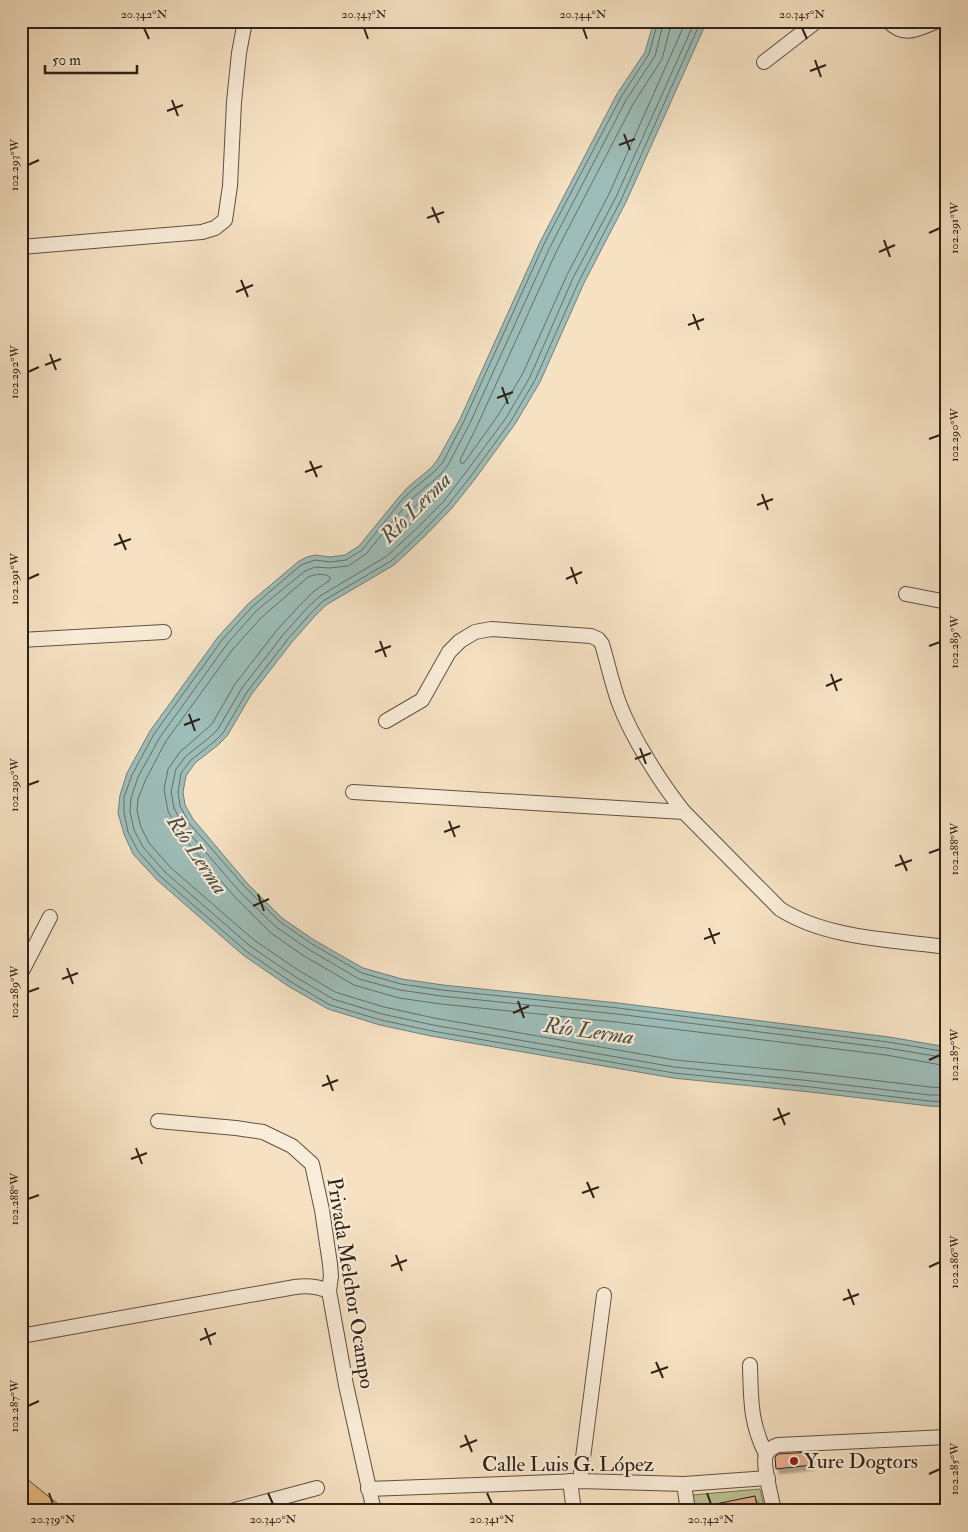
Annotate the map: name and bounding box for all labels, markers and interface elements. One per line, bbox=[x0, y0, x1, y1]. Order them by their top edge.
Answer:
text: 20.342°N bbox=[121, 7, 168, 22]
text: 20.343°N bbox=[341, 7, 387, 22]
text: 20.344°N bbox=[559, 7, 607, 22]
text: 20.345°N bbox=[779, 7, 825, 22]
scale bar bbox=[45, 42, 138, 74]
text: 50 m bbox=[52, 51, 81, 70]
text: 102.293°W bbox=[7, 138, 22, 191]
text: 102.291°W bbox=[947, 201, 962, 254]
text: 102.292°W bbox=[7, 344, 22, 399]
text: 102.290°W bbox=[947, 407, 962, 462]
water label: Río Lerma bbox=[373, 466, 458, 550]
text: 102.291°W bbox=[7, 552, 22, 605]
text: 102.289°W bbox=[947, 615, 962, 669]
text: 102.290°W bbox=[7, 757, 22, 812]
water label: Río Lerma bbox=[160, 808, 234, 900]
text: 102.288°W bbox=[947, 822, 962, 875]
text: 102.289°W bbox=[7, 965, 22, 1019]
water label: Río Lerma bbox=[541, 1011, 636, 1051]
text: 102.287°W bbox=[947, 1028, 962, 1081]
text: 102.288°W bbox=[7, 1172, 22, 1225]
street label: Privada Melchor Ocampo bbox=[320, 1176, 381, 1391]
text: 102.286°W bbox=[947, 1235, 962, 1288]
text: 102.287°W bbox=[7, 1379, 22, 1432]
text: 102.285°W bbox=[947, 1442, 962, 1495]
place label: Yure Dogtors bbox=[804, 1448, 918, 1475]
street label: Calle Luis G. López bbox=[482, 1451, 654, 1478]
marker: Yure Dogtors bbox=[788, 1455, 800, 1467]
text: 20.339°N bbox=[31, 1512, 76, 1527]
text: 20.340°N bbox=[250, 1512, 297, 1527]
text: 20.341°N bbox=[470, 1512, 515, 1527]
text: 20.342°N bbox=[688, 1512, 735, 1527]

